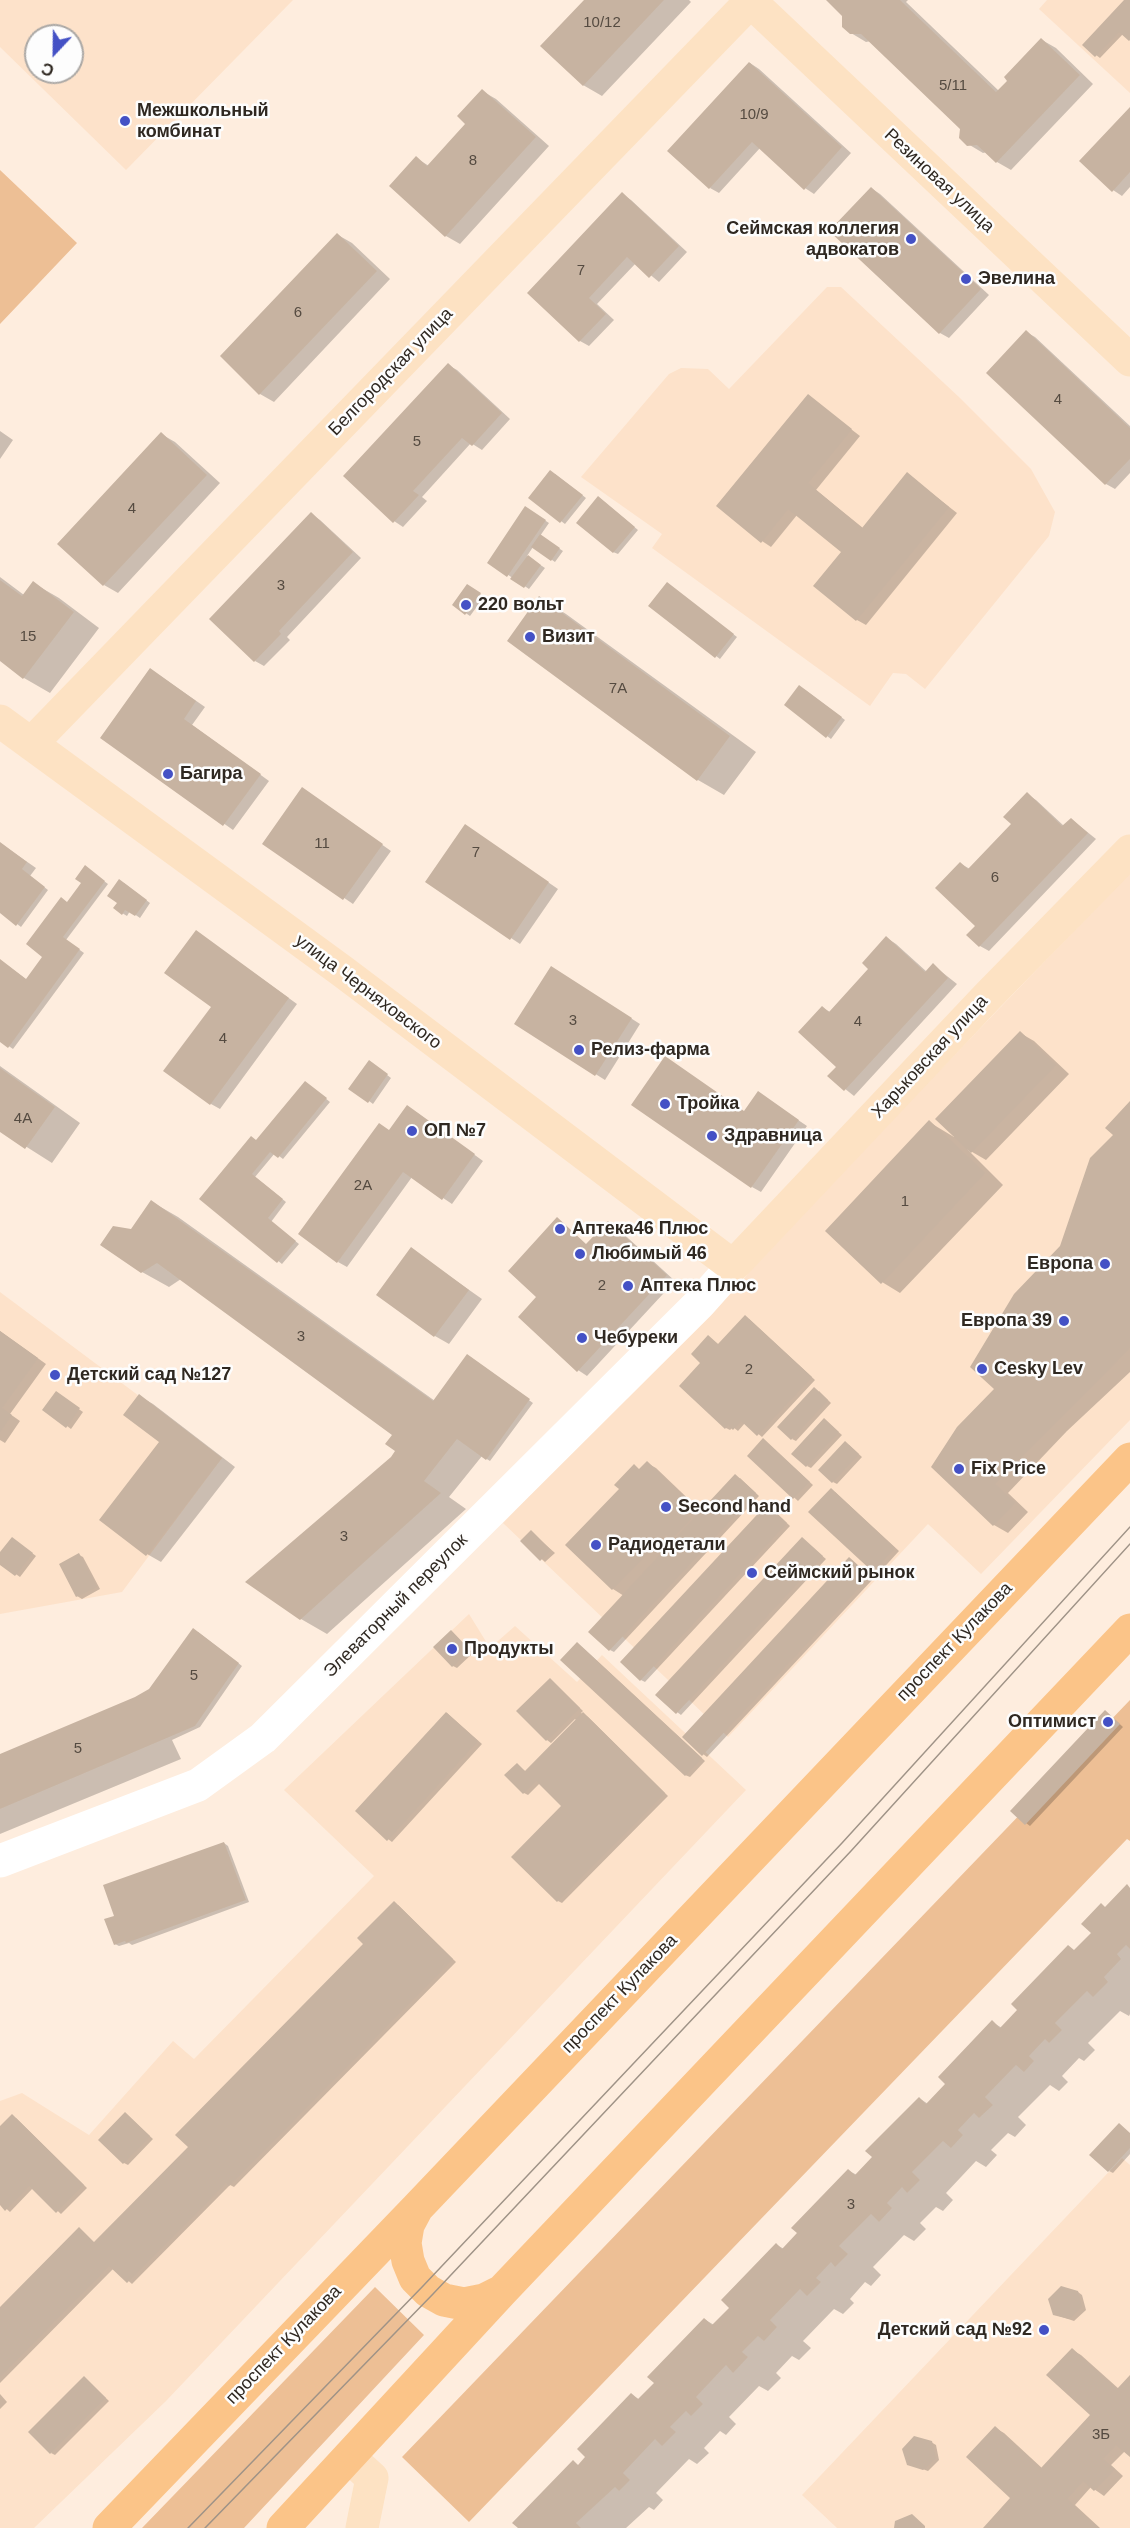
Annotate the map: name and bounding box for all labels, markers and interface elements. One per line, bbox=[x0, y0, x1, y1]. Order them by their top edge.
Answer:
house number: 10/12 bbox=[583, 14, 621, 32]
north arrow bbox=[24, 24, 84, 84]
text: С bbox=[39, 59, 56, 79]
house number: 5/11 bbox=[939, 77, 967, 95]
place label: Межшкольный комбинат bbox=[137, 100, 269, 142]
house number: 10/9 bbox=[739, 106, 769, 124]
marker: Межшкольный комбинат bbox=[118, 114, 132, 128]
street label: Резиновая улица bbox=[879, 124, 999, 238]
house number: 8 bbox=[469, 152, 477, 170]
place label: Сеймская коллегия адвокатов bbox=[726, 218, 899, 260]
marker: Сеймская коллегия адвокатов bbox=[904, 232, 918, 246]
house number: 7 bbox=[577, 262, 585, 280]
place label: Эвелина bbox=[978, 268, 1055, 290]
marker: Эвелина bbox=[959, 272, 973, 286]
house number: 6 bbox=[294, 304, 302, 322]
street label: Белгородская улица bbox=[324, 304, 458, 440]
house number: 4 bbox=[1054, 391, 1062, 409]
house number: 5 bbox=[413, 433, 421, 451]
house number: 4 bbox=[128, 500, 136, 518]
house number: 3 bbox=[277, 577, 285, 595]
place label: 220 вольт bbox=[478, 594, 564, 616]
marker: 220 вольт bbox=[459, 598, 473, 612]
place label: Визит bbox=[542, 626, 595, 648]
house number: 15 bbox=[20, 628, 36, 646]
marker: Визит bbox=[523, 630, 537, 644]
house number: 7А bbox=[609, 680, 627, 698]
place label: Багира bbox=[180, 763, 243, 785]
marker: Багира bbox=[161, 767, 175, 781]
house number: 11 bbox=[314, 835, 330, 853]
house number: 7 bbox=[472, 844, 480, 862]
house number: 6 bbox=[991, 869, 999, 887]
street label: улица Черняховского bbox=[291, 930, 445, 1054]
street label: Харьковская улица bbox=[867, 991, 993, 1123]
house number: 3 bbox=[569, 1012, 577, 1030]
house number: 4 bbox=[854, 1013, 862, 1031]
house number: 4 bbox=[219, 1030, 227, 1048]
place label: Релиз-фарма bbox=[591, 1039, 710, 1061]
marker: Релиз-фарма bbox=[572, 1043, 586, 1057]
place label: Тройка bbox=[677, 1093, 739, 1115]
marker: Тройка bbox=[658, 1097, 672, 1111]
house number: 4А bbox=[14, 1110, 32, 1128]
place label: ОП №7 bbox=[424, 1120, 486, 1142]
marker: ОП №7 bbox=[405, 1124, 419, 1138]
place label: Здравница bbox=[724, 1125, 822, 1147]
marker: Здравница bbox=[705, 1129, 719, 1143]
house number: 2А bbox=[354, 1177, 372, 1195]
house number: 1 bbox=[901, 1193, 909, 1211]
place label: Аптека46 Плюс bbox=[572, 1218, 708, 1240]
marker: Аптека46 Плюс bbox=[553, 1222, 567, 1236]
place label: Любимый 46 bbox=[592, 1243, 707, 1265]
marker: Любимый 46 bbox=[573, 1247, 587, 1261]
place label: Европа bbox=[1027, 1253, 1093, 1275]
marker: Европа bbox=[1098, 1257, 1112, 1271]
place label: Аптека Плюс bbox=[640, 1275, 756, 1297]
house number: 2 bbox=[598, 1277, 606, 1295]
marker: Аптека Плюс bbox=[621, 1279, 635, 1293]
place label: Европа 39 bbox=[961, 1310, 1052, 1332]
marker: Европа 39 bbox=[1057, 1314, 1071, 1328]
place label: Чебуреки bbox=[594, 1327, 678, 1349]
house number: 3 bbox=[297, 1328, 305, 1346]
marker: Чебуреки bbox=[575, 1331, 589, 1345]
place label: Cesky Lev bbox=[994, 1358, 1083, 1380]
house number: 2 bbox=[745, 1361, 753, 1379]
marker: Cesky Lev bbox=[975, 1362, 989, 1376]
place label: Детский сад №127 bbox=[67, 1364, 231, 1386]
marker: Детский сад №127 bbox=[48, 1368, 62, 1382]
place label: Fix Price bbox=[971, 1458, 1046, 1480]
marker: Fix Price bbox=[952, 1462, 966, 1476]
place label: Second hand bbox=[678, 1496, 791, 1518]
marker: Second hand bbox=[659, 1500, 673, 1514]
house number: 3 bbox=[340, 1528, 348, 1546]
street label: Элеваторный переулок bbox=[320, 1530, 472, 1682]
place label: Радиодетали bbox=[608, 1534, 726, 1556]
marker: Радиодетали bbox=[589, 1538, 603, 1552]
place label: Сеймский рынок bbox=[764, 1562, 915, 1584]
marker: Сеймский рынок bbox=[745, 1566, 759, 1580]
street label: проспект Кулакова bbox=[893, 1578, 1017, 1706]
place label: Продукты bbox=[464, 1638, 554, 1660]
marker: Продукты bbox=[445, 1642, 459, 1656]
house number: 5 bbox=[190, 1667, 198, 1685]
place label: Оптимист bbox=[1008, 1711, 1096, 1733]
marker: Оптимист bbox=[1101, 1715, 1115, 1729]
house number: 5 bbox=[74, 1740, 82, 1758]
street label: проспект Кулакова bbox=[558, 1930, 682, 2058]
house number: 3 bbox=[847, 2196, 855, 2214]
street label: проспект Кулакова bbox=[222, 2281, 346, 2409]
place label: Детский сад №92 bbox=[878, 2319, 1032, 2341]
marker: Детский сад №92 bbox=[1037, 2323, 1051, 2337]
house number: 3Б bbox=[1092, 2426, 1110, 2444]

